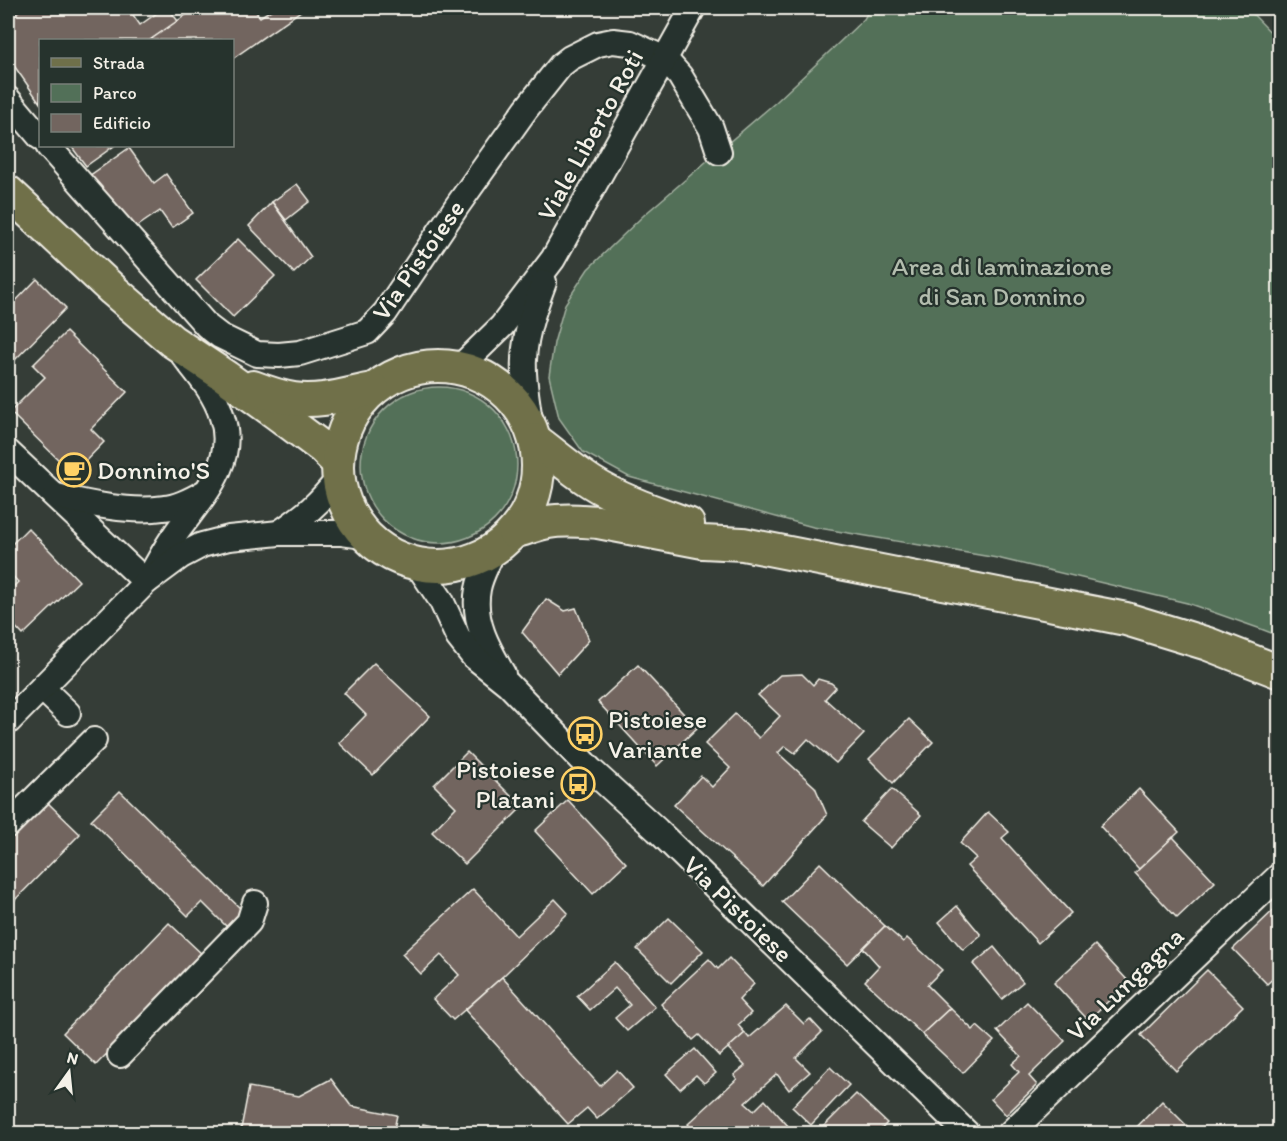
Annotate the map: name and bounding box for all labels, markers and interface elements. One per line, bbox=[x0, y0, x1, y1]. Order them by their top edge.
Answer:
legend bbox=[39, 39, 234, 147]
street label: Viale Liberto Roti bbox=[530, 44, 650, 226]
text: Strada bbox=[93, 52, 145, 74]
text: Parco bbox=[93, 82, 137, 104]
text: Edificio bbox=[93, 112, 151, 134]
street label: Via Pistoiese bbox=[365, 193, 471, 327]
park label: Area di laminazione di San Donnino bbox=[892, 250, 1112, 312]
cafe icon: Donnino'S bbox=[56, 452, 92, 488]
place label: Donnino'S bbox=[97, 454, 210, 486]
place label: Pistoiese Variante bbox=[608, 703, 707, 765]
bus stop icon: Pistoiese Variante bbox=[567, 716, 603, 752]
place label: Pistoiese Platani bbox=[456, 753, 555, 815]
bus stop icon: Pistoiese Platani bbox=[560, 766, 596, 802]
street label: Via Pistoiese bbox=[677, 849, 799, 969]
street label: Via Lungagna bbox=[1060, 920, 1190, 1048]
north arrow bbox=[39, 1042, 99, 1102]
text: N bbox=[65, 1047, 80, 1069]

